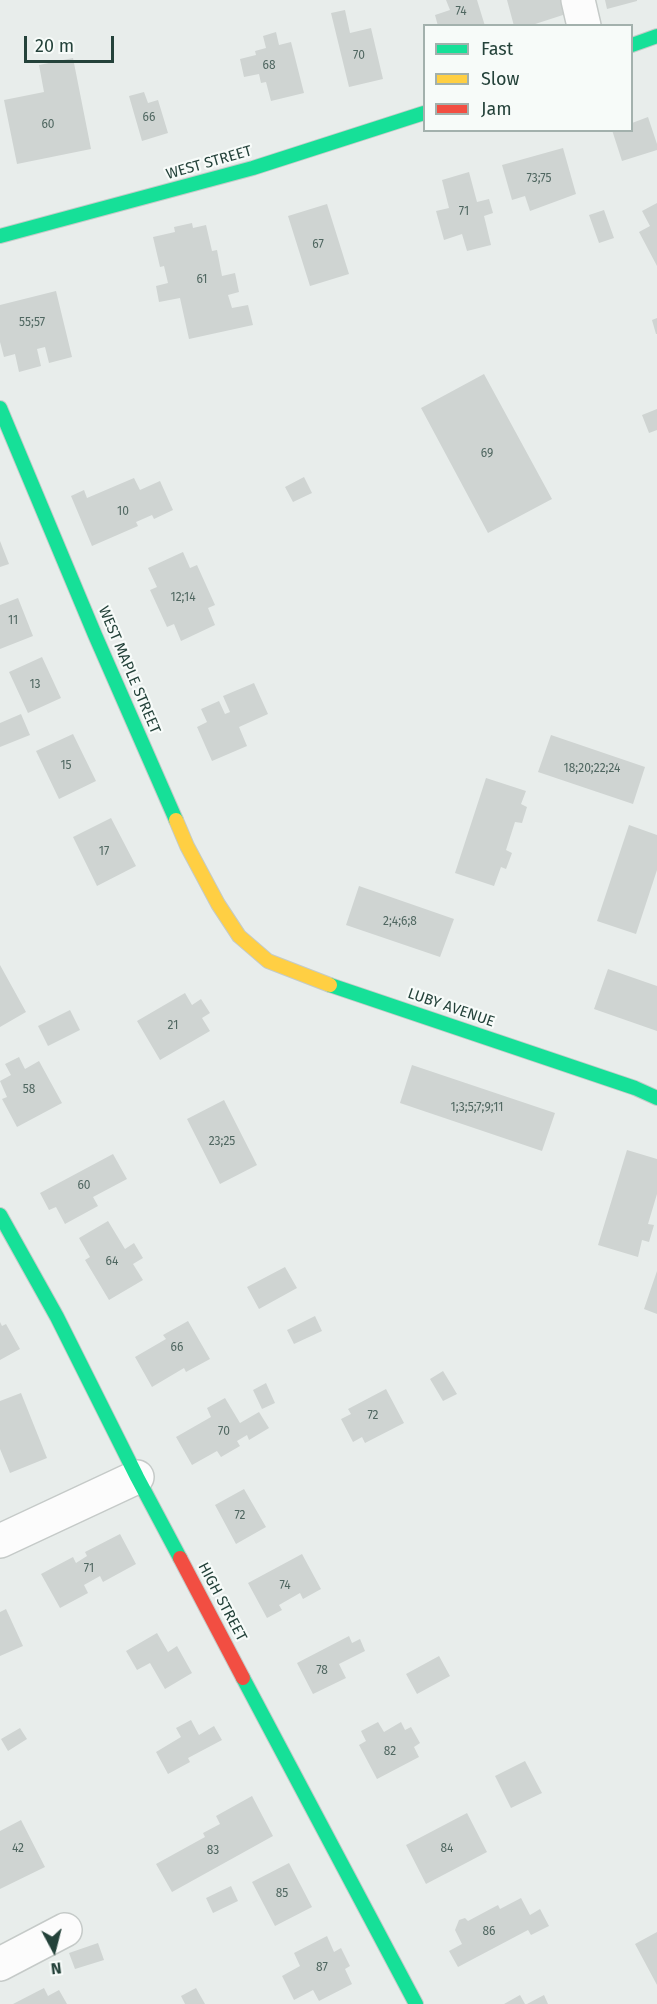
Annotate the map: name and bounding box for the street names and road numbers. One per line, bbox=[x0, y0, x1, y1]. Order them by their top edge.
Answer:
street label: WEST STREET bbox=[164, 142, 254, 184]
street label: WEST MAPLE STREET bbox=[94, 604, 164, 736]
street label: LUBY AVENUE bbox=[405, 985, 497, 1031]
street label: HIGH STREET bbox=[194, 1559, 250, 1645]

